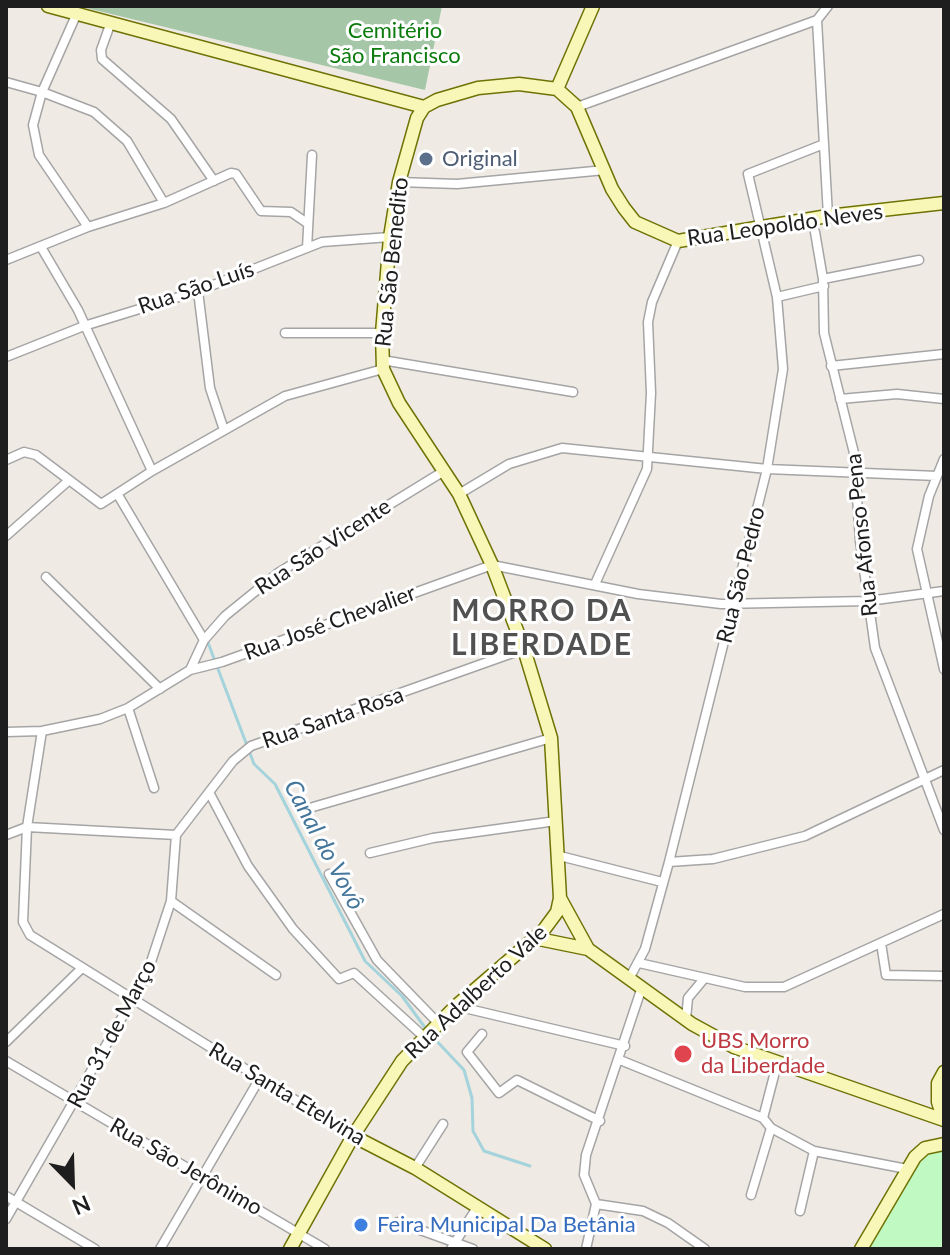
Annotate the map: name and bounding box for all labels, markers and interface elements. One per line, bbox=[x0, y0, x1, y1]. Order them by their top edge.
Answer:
park label: Cemitério São Francisco bbox=[329, 18, 461, 70]
place label: Original bbox=[442, 146, 518, 172]
marker: Original bbox=[417, 150, 435, 168]
street label: Rua São Benedito bbox=[370, 176, 414, 348]
street label: Rua Leopoldo Neves bbox=[686, 198, 884, 252]
street label: Rua São Luís bbox=[135, 256, 257, 320]
street label: Rua Afonso Pena bbox=[840, 452, 884, 618]
street label: Rua São Vicente bbox=[250, 493, 396, 601]
street label: Rua São Pedro bbox=[711, 504, 771, 646]
street label: Rua José Chevalier bbox=[241, 580, 419, 666]
district label: MORRO DA LIBERDADE bbox=[451, 593, 633, 664]
street label: Rua Santa Rosa bbox=[259, 682, 407, 754]
water label: Canal do Vovô bbox=[278, 775, 370, 915]
street label: Rua Adalberto Vale bbox=[400, 920, 552, 1064]
street label: Rua 31 de Março bbox=[62, 955, 162, 1113]
place label: UBS Morro da Liberdade bbox=[701, 1028, 825, 1080]
street label: Rua Santa Etelvina bbox=[204, 1037, 370, 1151]
marker: UBS Morro da Liberdade bbox=[672, 1043, 694, 1065]
street label: Rua São Jerônimo bbox=[105, 1113, 267, 1221]
north arrow bbox=[32, 1143, 112, 1223]
text: N bbox=[69, 1190, 95, 1221]
place label: Feira Municipal Da Betânia bbox=[377, 1212, 636, 1238]
marker: Feira Municipal Da Betânia bbox=[352, 1216, 370, 1234]

